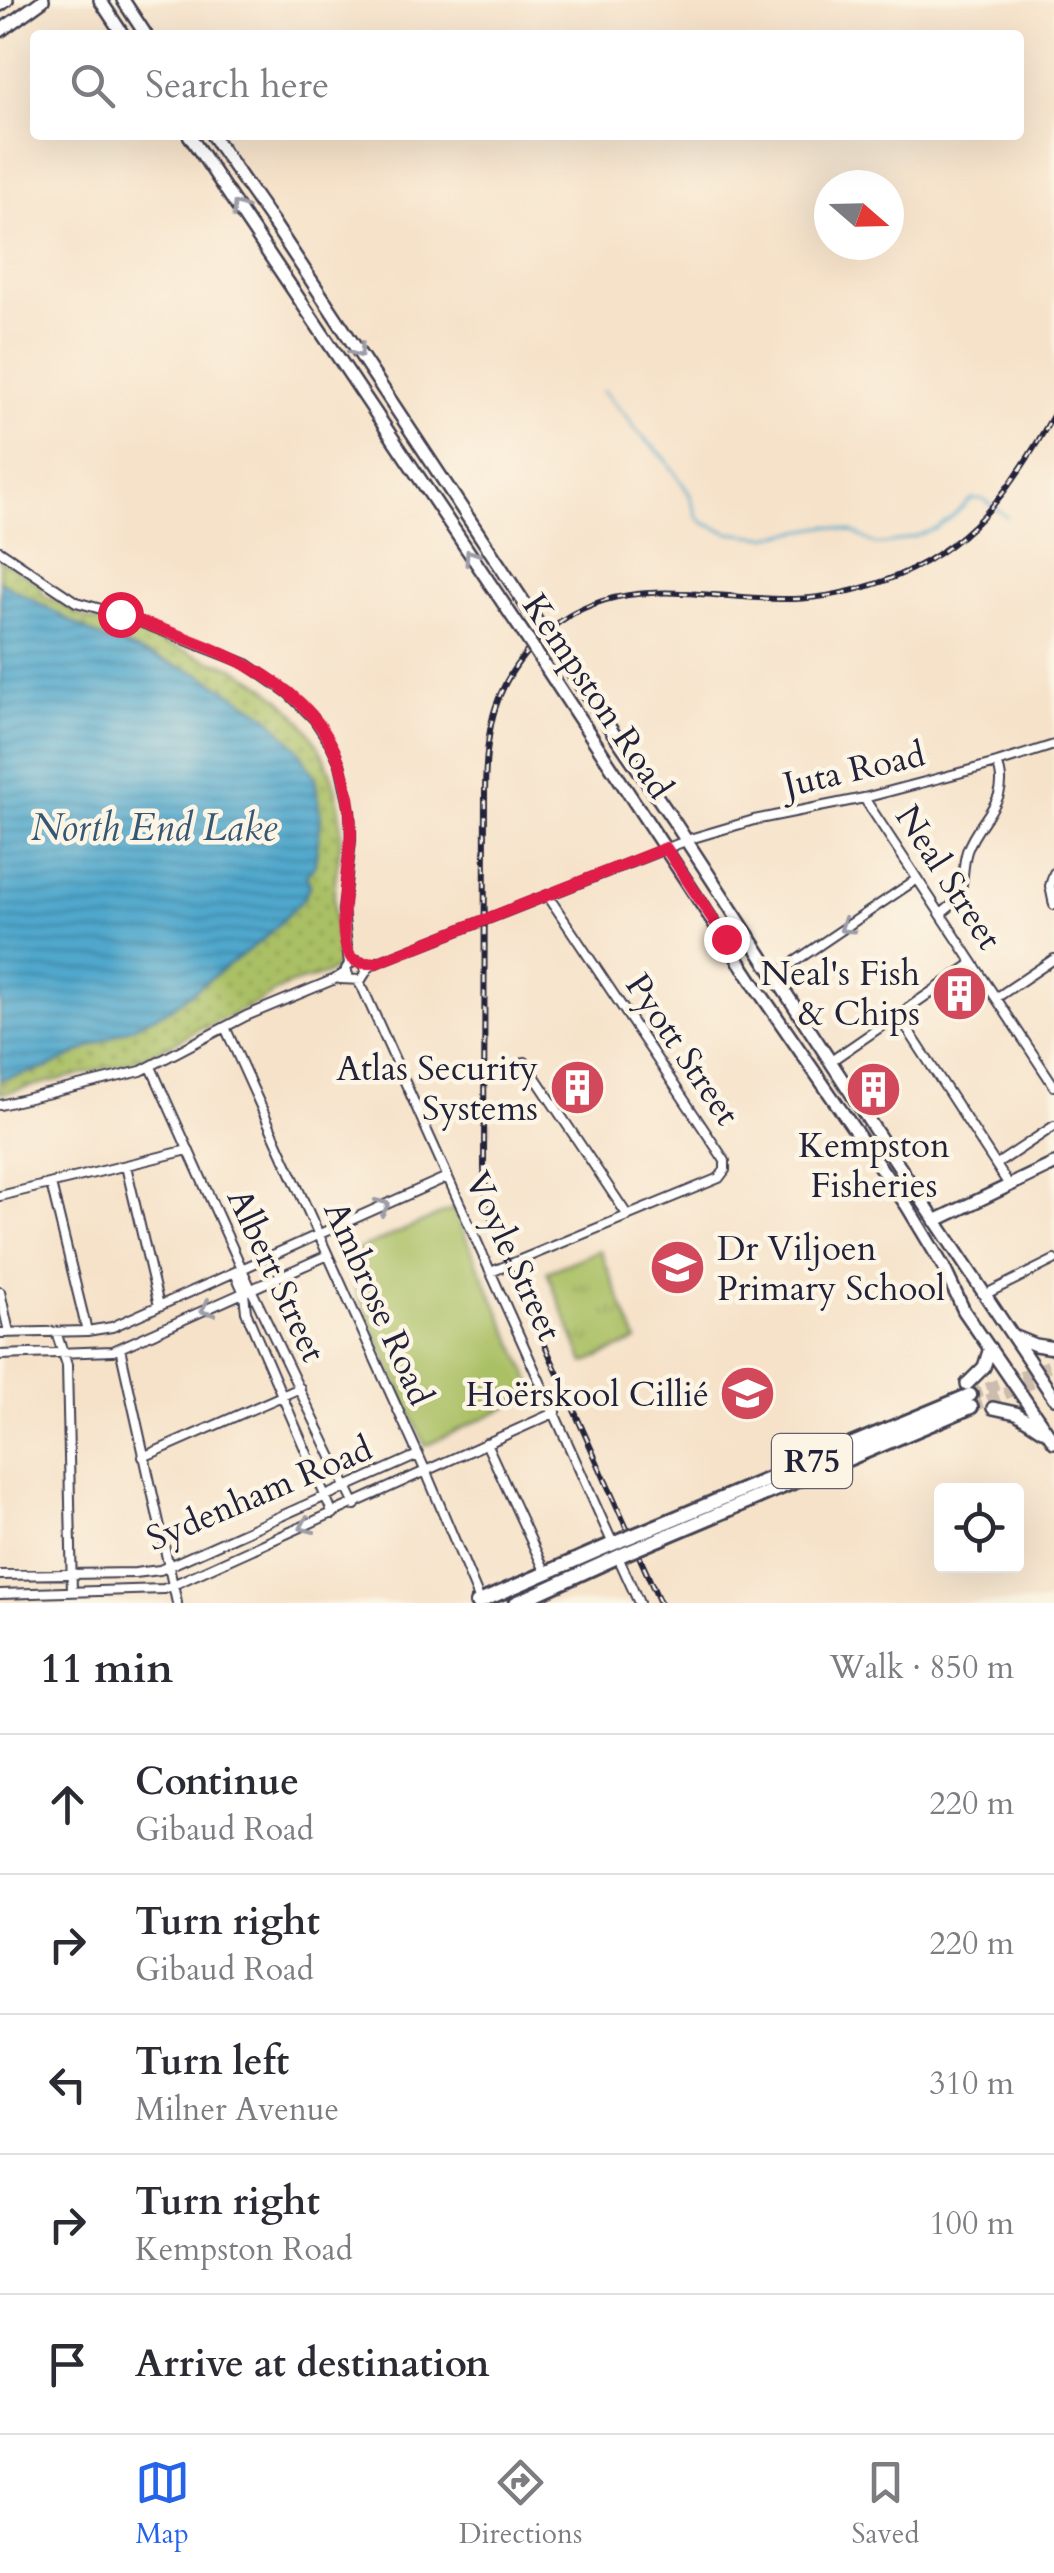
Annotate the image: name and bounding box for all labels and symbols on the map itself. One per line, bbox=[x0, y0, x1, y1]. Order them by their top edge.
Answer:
north arrow bbox=[814, 170, 904, 260]
one-way arrow bbox=[232, 201, 251, 219]
one-way arrow bbox=[345, 341, 364, 359]
one-way arrow bbox=[465, 549, 484, 567]
street label: Kempston Road bbox=[511, 584, 684, 809]
route start bbox=[98, 592, 144, 638]
street label: Juta Road bbox=[774, 730, 930, 811]
street label: Neal Street bbox=[884, 796, 1013, 959]
water label: North End Lake bbox=[31, 802, 277, 854]
one-way arrow bbox=[838, 915, 857, 933]
route end bbox=[704, 917, 750, 963]
place label: Neal's Fish & Chips bbox=[760, 950, 920, 1038]
building icon: Neal's Fish & Chips bbox=[929, 963, 989, 1023]
street label: Pyott Street bbox=[614, 964, 751, 1135]
place label: Atlas Security Systems bbox=[336, 1045, 538, 1133]
building icon: Atlas Security Systems bbox=[547, 1058, 607, 1118]
building icon: Kempston Fisheries bbox=[844, 1059, 904, 1119]
place label: Kempston Fisheries bbox=[798, 1122, 950, 1210]
street label: Voyle Street bbox=[453, 1164, 573, 1349]
street label: Albert Street bbox=[215, 1181, 337, 1370]
street label: Ambrose Road bbox=[312, 1194, 445, 1413]
one-way arrow bbox=[373, 1198, 391, 1218]
place label: Dr Viljoen Primary School bbox=[717, 1225, 945, 1313]
school or university icon: Dr Viljoen Primary School bbox=[648, 1238, 708, 1298]
one-way arrow bbox=[199, 1297, 217, 1317]
school or university icon: Hoërskool Cillié bbox=[718, 1364, 778, 1424]
place label: Hoërskool Cillié bbox=[465, 1371, 709, 1419]
street label: Sydenham Road bbox=[139, 1425, 380, 1563]
road number: R75 bbox=[772, 1434, 852, 1488]
one-way arrow bbox=[298, 1514, 316, 1534]

